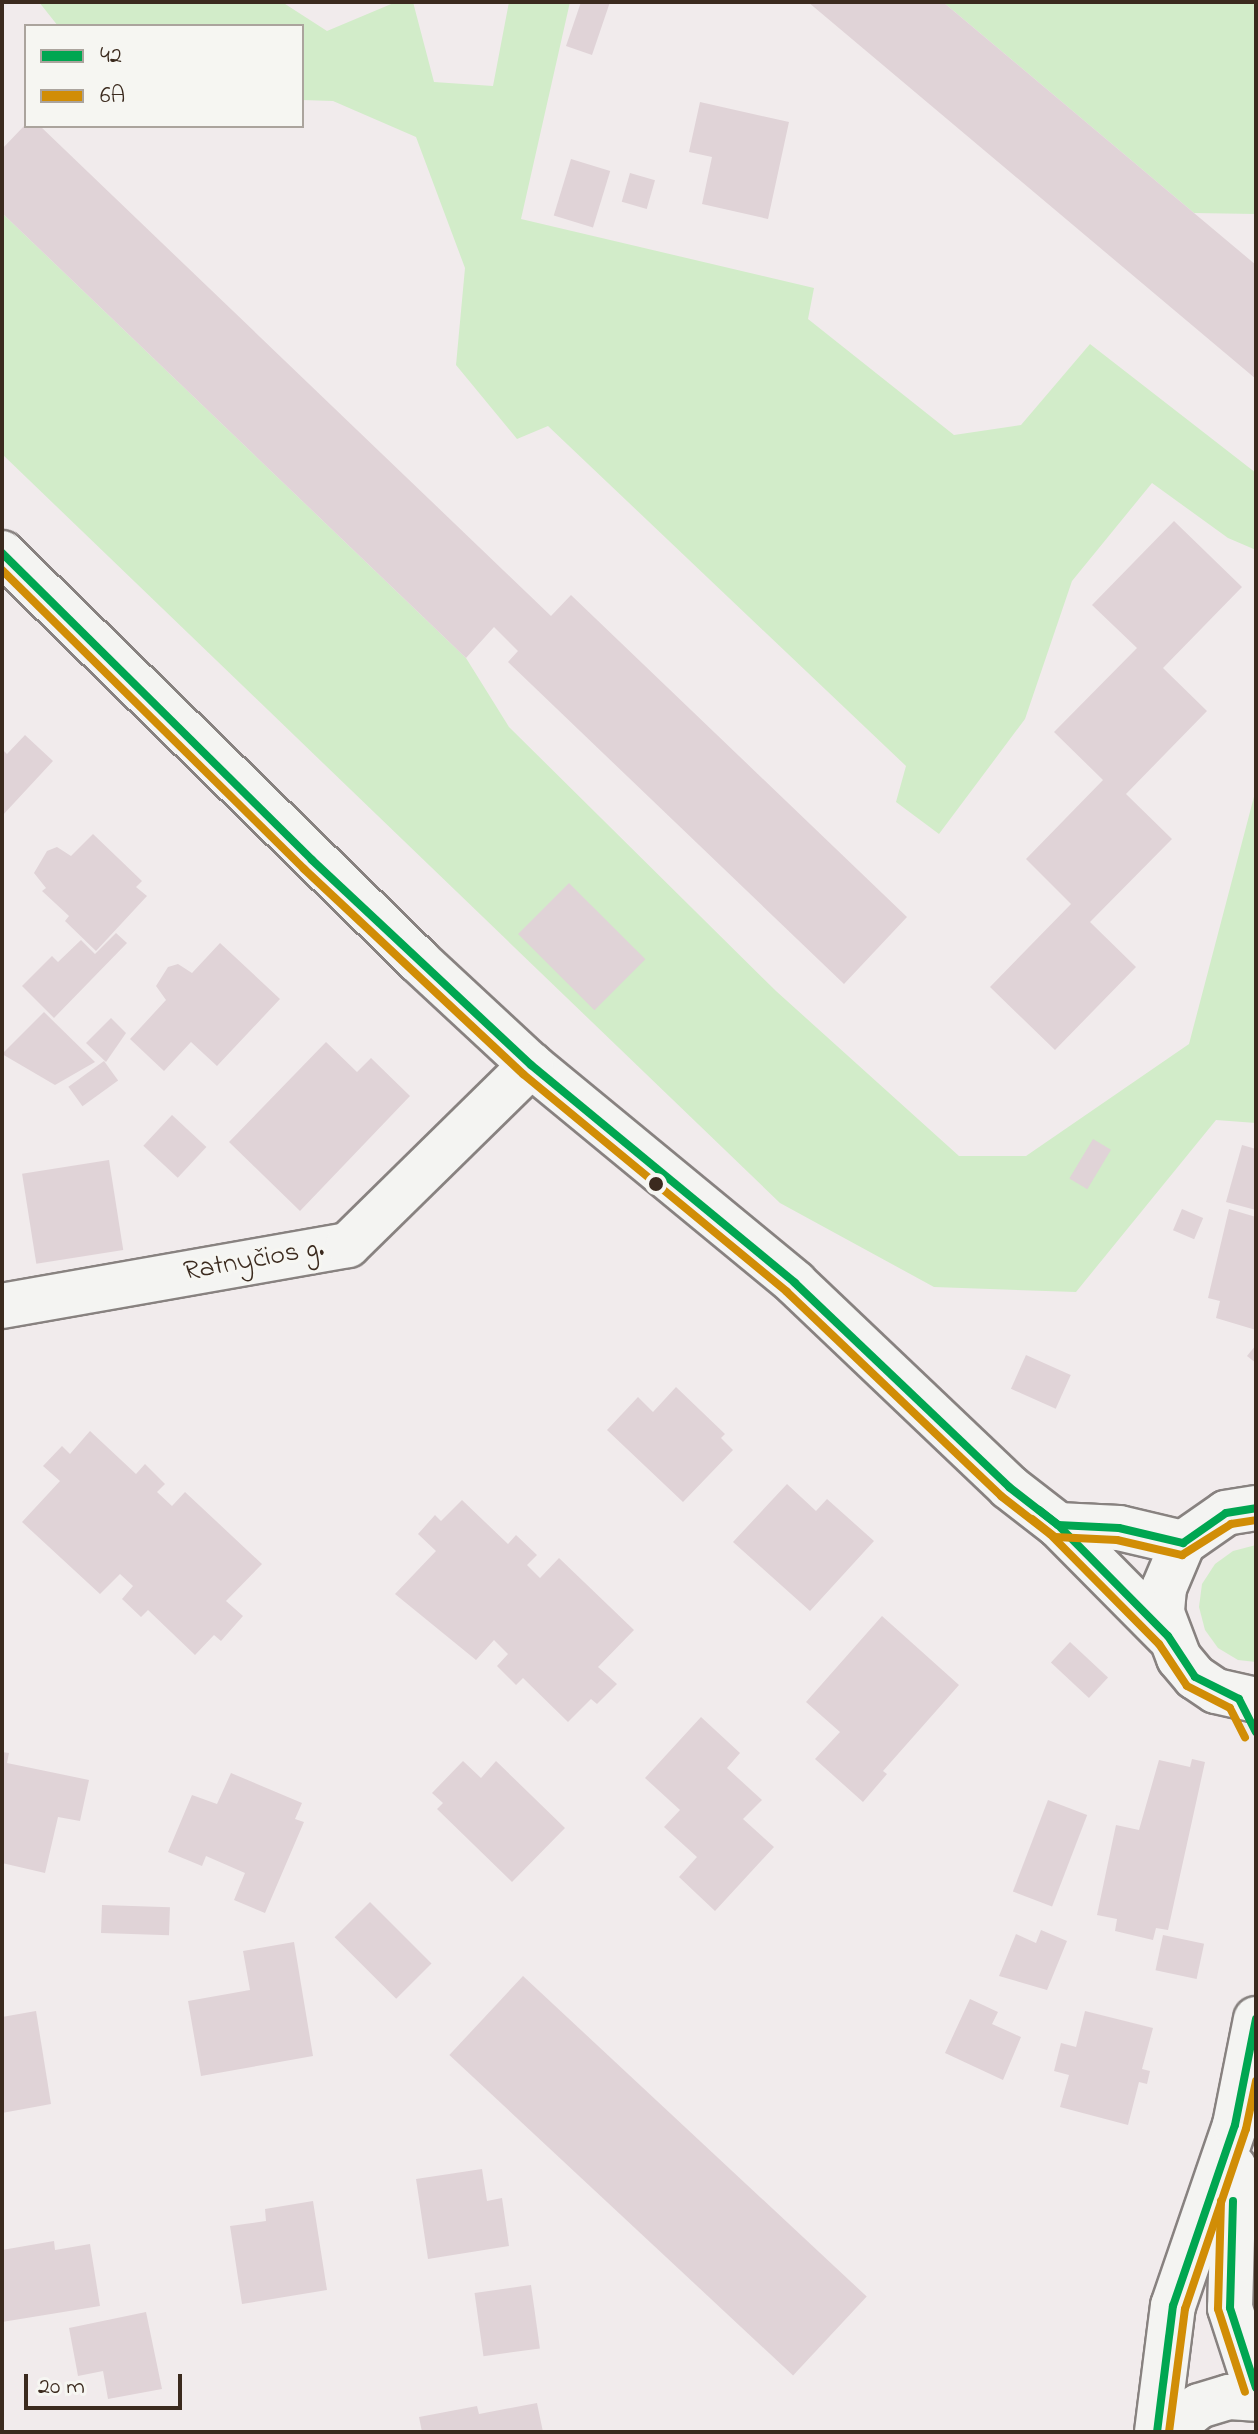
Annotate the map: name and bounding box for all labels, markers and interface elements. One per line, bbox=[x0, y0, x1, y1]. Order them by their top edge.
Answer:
legend bbox=[24, 24, 304, 128]
text: 42 bbox=[100, 39, 122, 74]
text: 6A bbox=[100, 79, 125, 114]
unlabelled marker bbox=[648, 1176, 664, 1192]
street label: Ratnyčios g. bbox=[181, 1232, 327, 1290]
scale bar bbox=[28, 2358, 186, 2408]
text: 20 m bbox=[38, 2370, 85, 2405]

